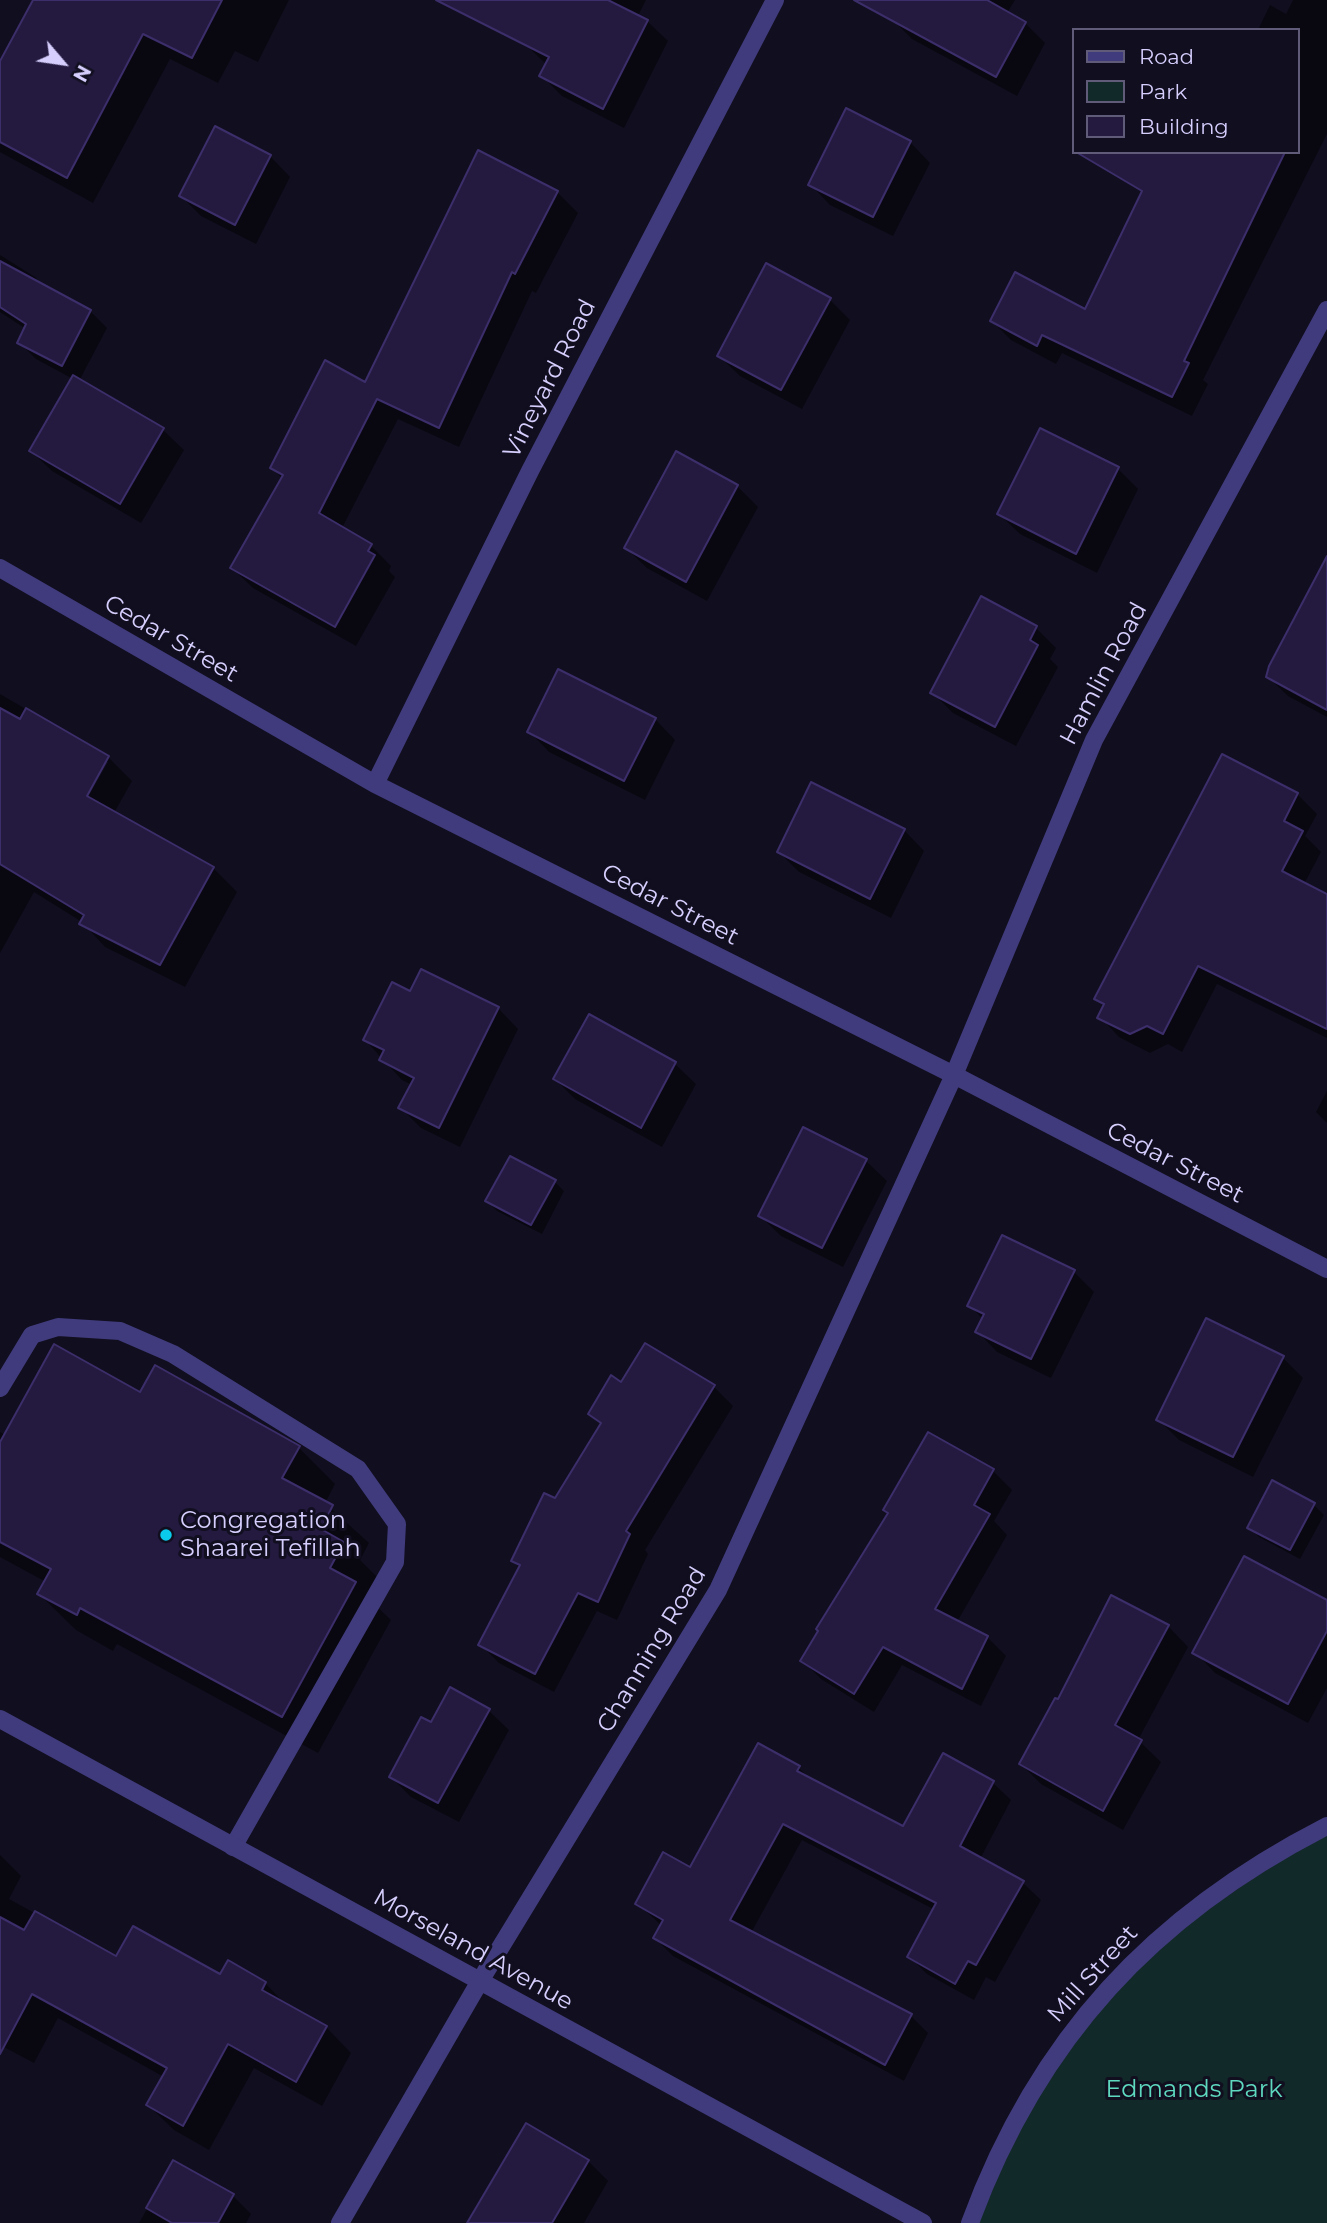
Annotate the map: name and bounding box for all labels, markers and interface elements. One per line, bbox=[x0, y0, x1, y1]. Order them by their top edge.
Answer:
north arrow bbox=[28, 28, 98, 98]
legend bbox=[1072, 28, 1299, 154]
text: Road bbox=[1139, 44, 1194, 69]
text: N bbox=[68, 61, 96, 86]
text: Park bbox=[1139, 79, 1187, 104]
text: Building bbox=[1139, 114, 1229, 139]
street label: Vineyard Road bbox=[498, 295, 602, 463]
street label: Cedar Street bbox=[99, 589, 243, 689]
street label: Hamlin Road bbox=[1054, 598, 1154, 750]
street label: Cedar Street bbox=[597, 858, 743, 952]
street label: Cedar Street bbox=[1102, 1116, 1248, 1210]
place label: Congregation Shaarei Tefillah bbox=[180, 1507, 361, 1563]
marker: Congregation Shaarei Tefillah bbox=[158, 1527, 174, 1543]
street label: Channing Road bbox=[591, 1562, 713, 1738]
street label: Morseland Avenue bbox=[368, 1883, 578, 2017]
street label: Mill Street bbox=[1042, 1919, 1144, 2029]
park label: Edmands Park bbox=[1105, 2076, 1283, 2104]

